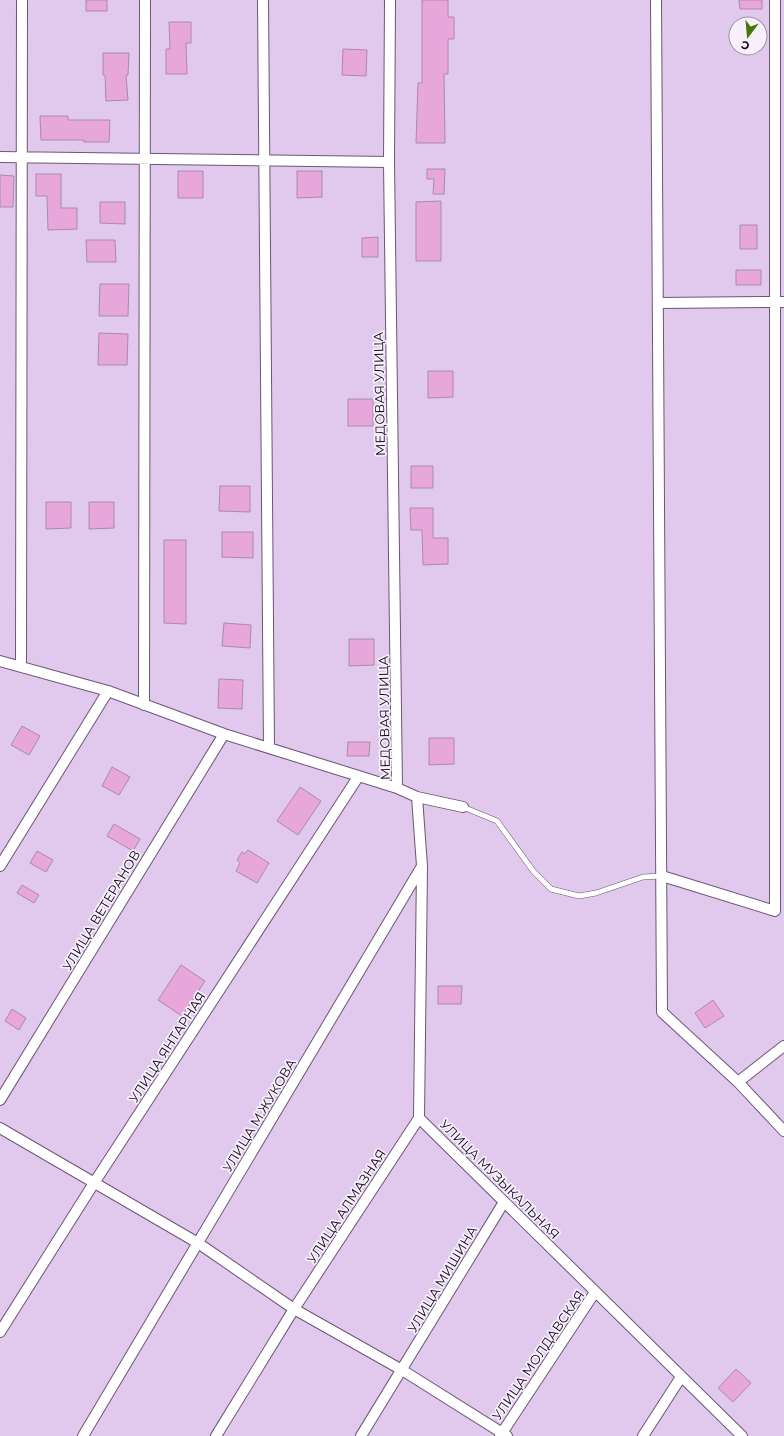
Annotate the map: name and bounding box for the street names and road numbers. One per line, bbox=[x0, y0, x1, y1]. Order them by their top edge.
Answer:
street label: МЕДОВАЯ УЛИЦА bbox=[370, 331, 388, 456]
street label: МЕДОВАЯ УЛИЦА bbox=[375, 655, 393, 780]
street label: УЛИЦА ВЕТЕРАНОВ bbox=[59, 847, 143, 973]
street label: УЛИЦА ЯНТАРНАЯ bbox=[125, 989, 209, 1105]
street label: УЛИЦА М.ЖУКОВА bbox=[219, 1055, 299, 1175]
street label: УЛИЦА МУЗЫКАЛЬНАЯ bbox=[437, 1116, 563, 1242]
street label: УЛИЦА АЛМАЗНАЯ bbox=[303, 1146, 389, 1266]
street label: УЛИЦА МИШИНА bbox=[404, 1222, 480, 1335]
street label: УЛИЦА МОЛДАВСКАЯ bbox=[489, 1287, 587, 1423]

